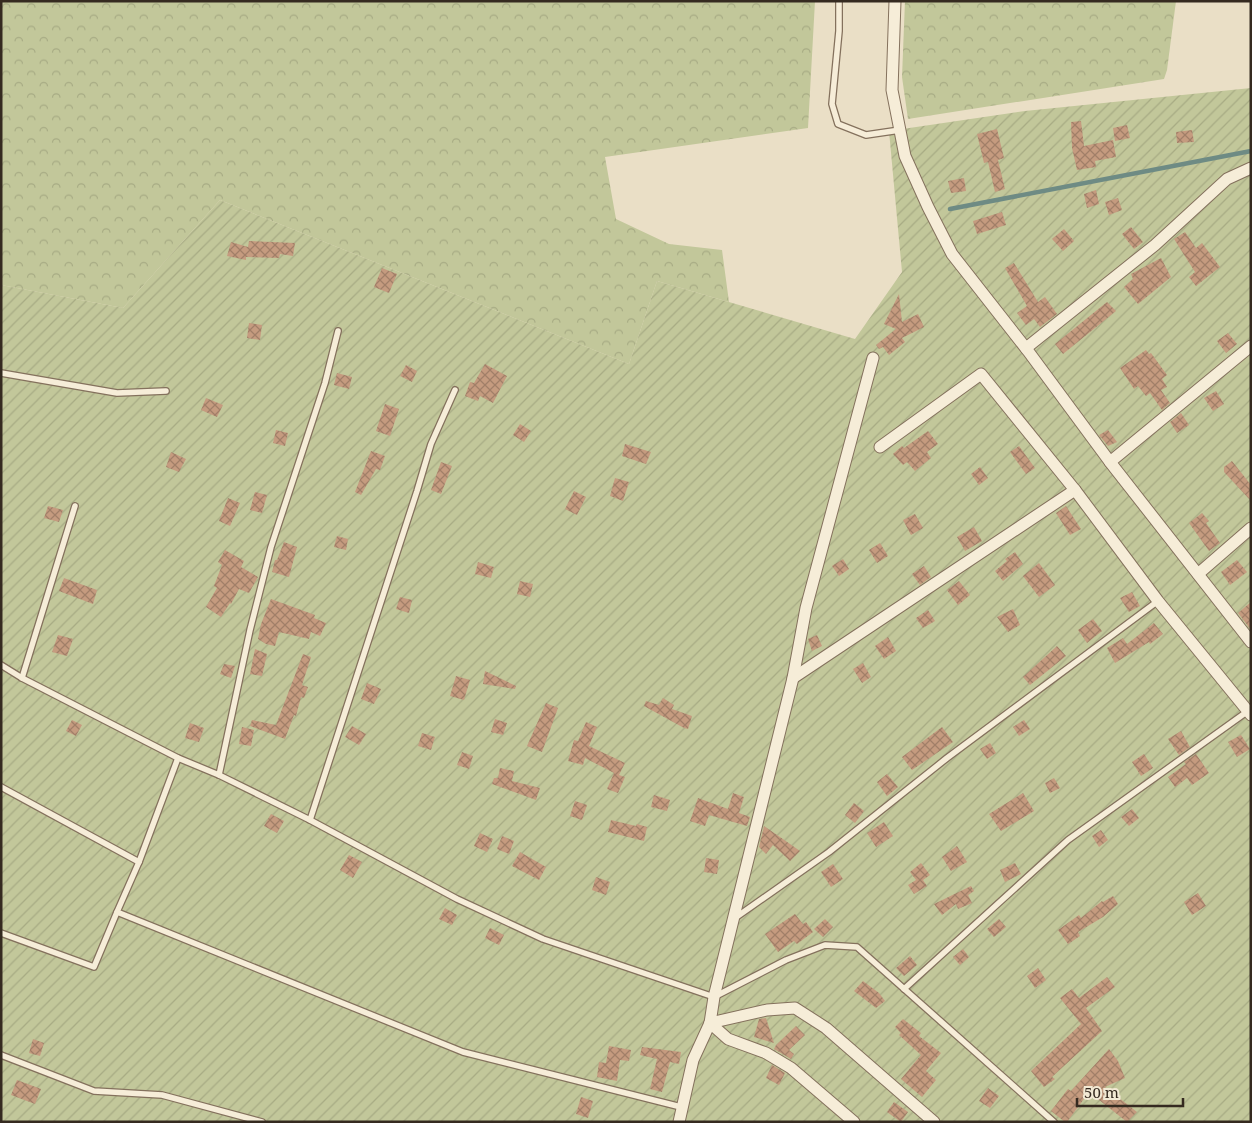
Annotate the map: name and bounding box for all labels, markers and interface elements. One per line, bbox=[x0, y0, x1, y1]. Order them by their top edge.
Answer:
scale bar bbox=[1077, 1076, 1183, 1108]
text: 50 m bbox=[1084, 1082, 1119, 1102]

